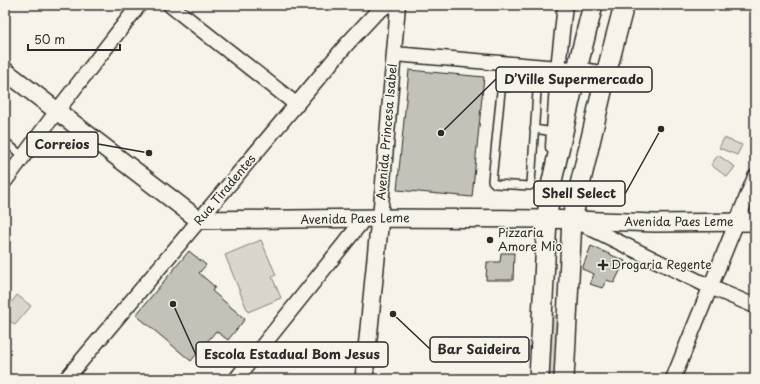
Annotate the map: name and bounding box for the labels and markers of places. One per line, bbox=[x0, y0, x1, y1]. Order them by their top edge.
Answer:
callout: D’Ville Supermercado bbox=[496, 67, 652, 92]
callout: Correios bbox=[27, 132, 98, 157]
callout: Shell Select bbox=[534, 181, 625, 206]
place label: Pizzaria Amore Mio bbox=[498, 223, 562, 255]
marker: Pizzaria Amore Mio bbox=[485, 235, 495, 245]
place label: Drogaria Regente bbox=[611, 255, 712, 273]
marker: Drogaria Regente bbox=[598, 260, 608, 270]
callout: Bar Saideira bbox=[430, 337, 529, 362]
callout: Escola Estadual Bom Jesus bbox=[196, 342, 388, 367]

